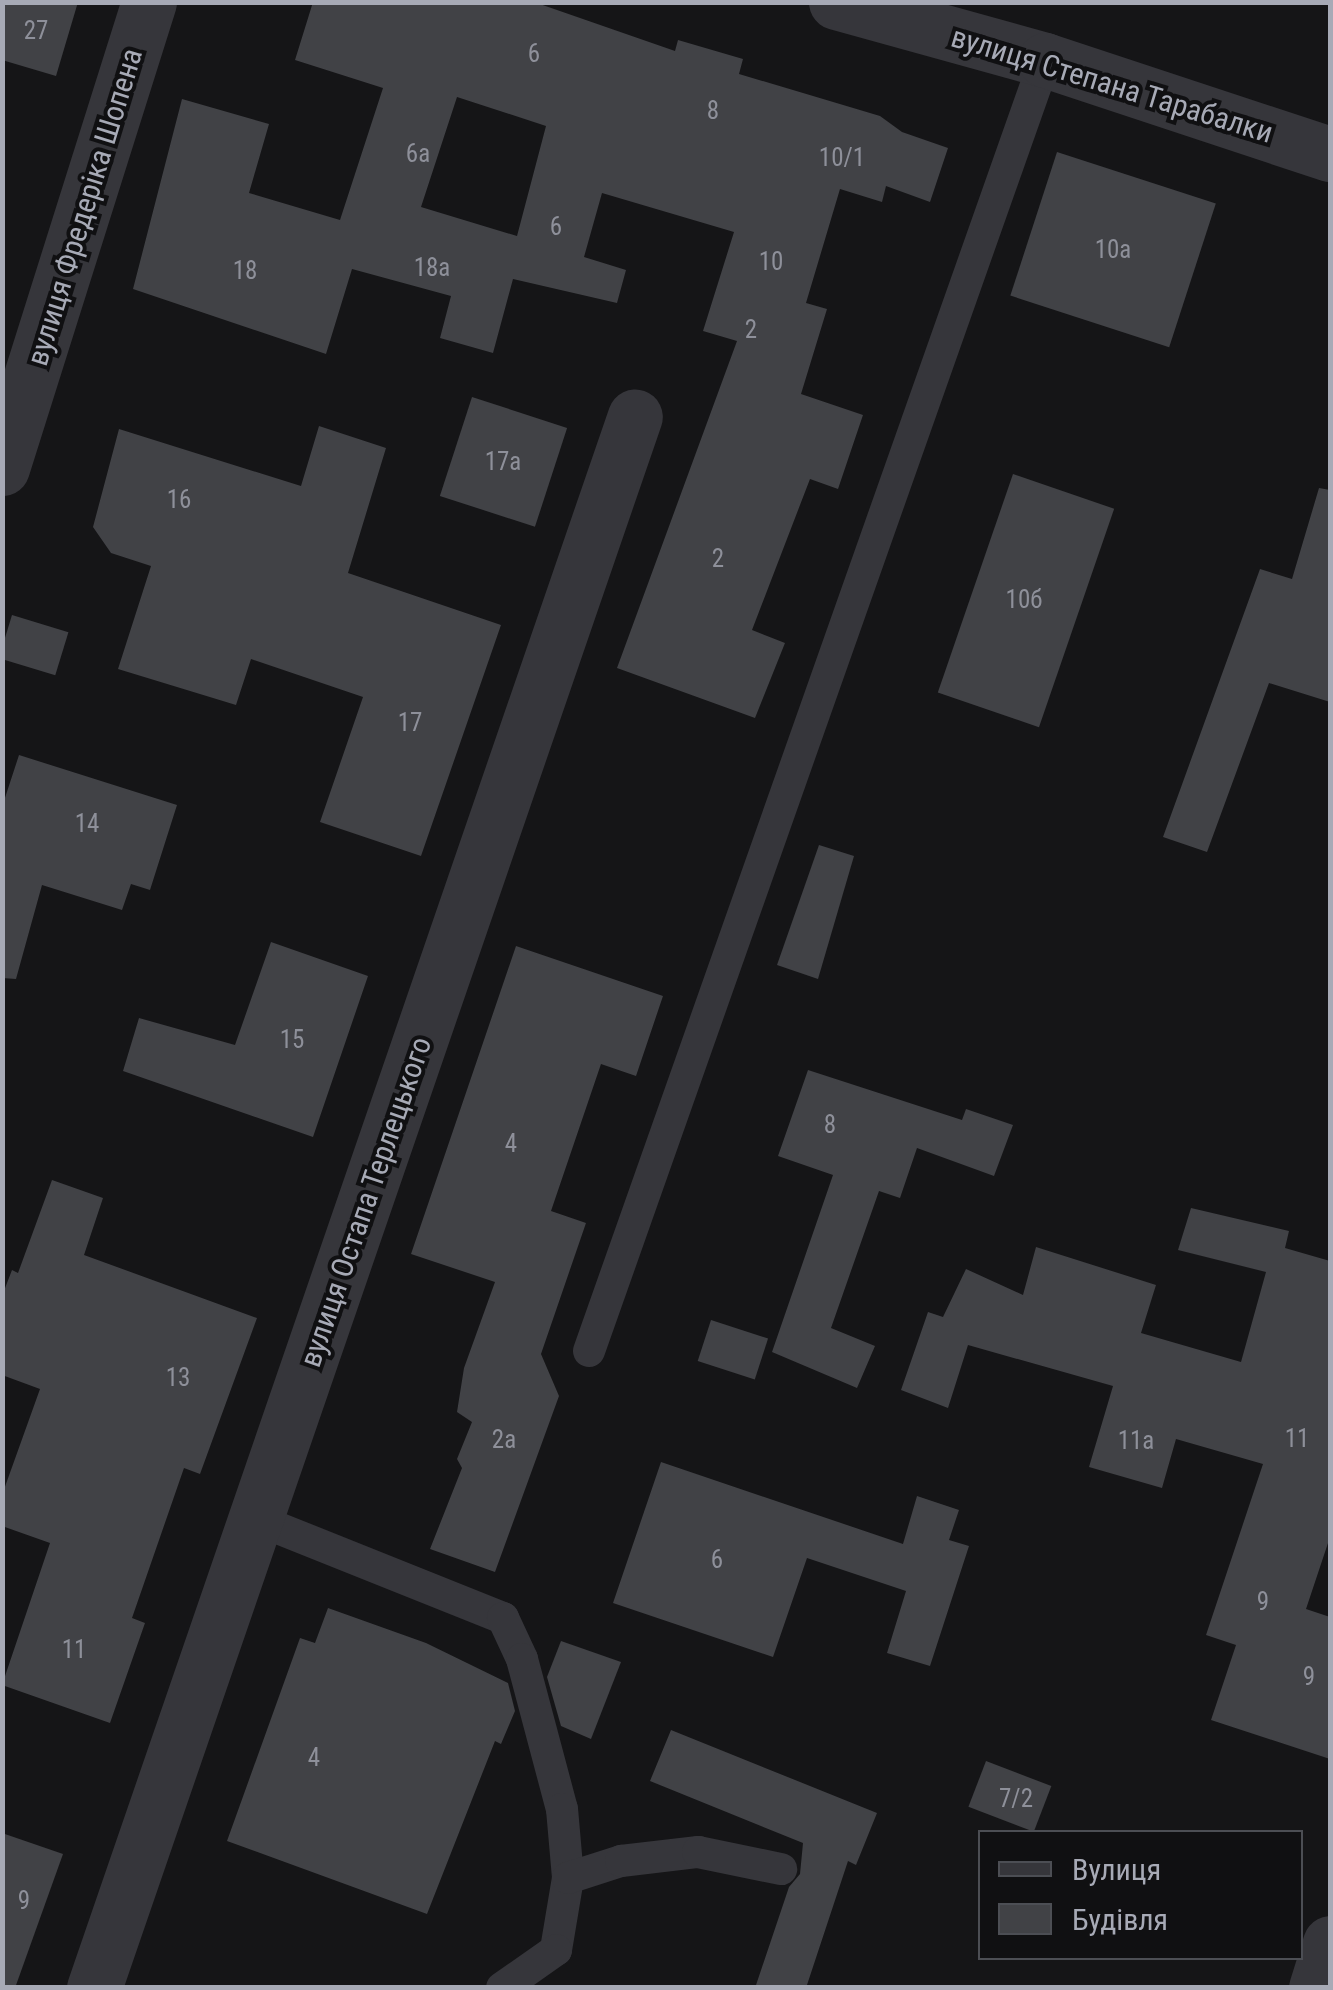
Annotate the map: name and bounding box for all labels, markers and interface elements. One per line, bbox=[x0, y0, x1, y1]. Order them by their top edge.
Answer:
house number: 27 bbox=[24, 16, 48, 46]
street label: вулиця Степана Тарабалки bbox=[947, 19, 1277, 151]
house number: 6 bbox=[528, 39, 540, 69]
street label: вулиця Фредеріка Шопена bbox=[20, 44, 150, 370]
house number: 8 bbox=[707, 96, 719, 126]
house number: 6а bbox=[406, 139, 430, 169]
house number: 10/1 bbox=[819, 143, 865, 173]
house number: 6 bbox=[550, 212, 562, 242]
house number: 10а bbox=[1095, 235, 1131, 265]
house number: 10 bbox=[759, 247, 783, 277]
house number: 18а bbox=[414, 253, 450, 283]
house number: 18 bbox=[233, 256, 257, 286]
house number: 2 bbox=[745, 315, 757, 345]
house number: 17а bbox=[485, 447, 521, 477]
house number: 16 bbox=[167, 485, 191, 515]
house number: 2 bbox=[712, 544, 724, 574]
house number: 10б bbox=[1006, 585, 1042, 615]
house number: 17 bbox=[398, 708, 422, 738]
house number: 14 bbox=[75, 809, 99, 839]
house number: 15 bbox=[280, 1025, 304, 1055]
street label: вулиця Остапа Терлецького bbox=[292, 1032, 440, 1372]
house number: 8 bbox=[824, 1110, 836, 1140]
house number: 4 bbox=[505, 1129, 517, 1159]
house number: 13 bbox=[166, 1363, 190, 1393]
house number: 11 bbox=[1285, 1424, 1309, 1454]
house number: 2а bbox=[492, 1425, 516, 1455]
house number: 11а bbox=[1118, 1426, 1154, 1456]
house number: 6 bbox=[711, 1545, 723, 1575]
house number: 9 bbox=[1257, 1587, 1269, 1617]
house number: 11 bbox=[62, 1635, 86, 1665]
house number: 9 bbox=[1303, 1662, 1315, 1692]
house number: 4 bbox=[308, 1743, 320, 1773]
house number: 7/2 bbox=[999, 1784, 1033, 1814]
legend bbox=[978, 1830, 1303, 1960]
text: Вулиця bbox=[1072, 1852, 1161, 1887]
house number: 9 bbox=[18, 1886, 30, 1916]
text: Будівля bbox=[1072, 1902, 1168, 1937]

